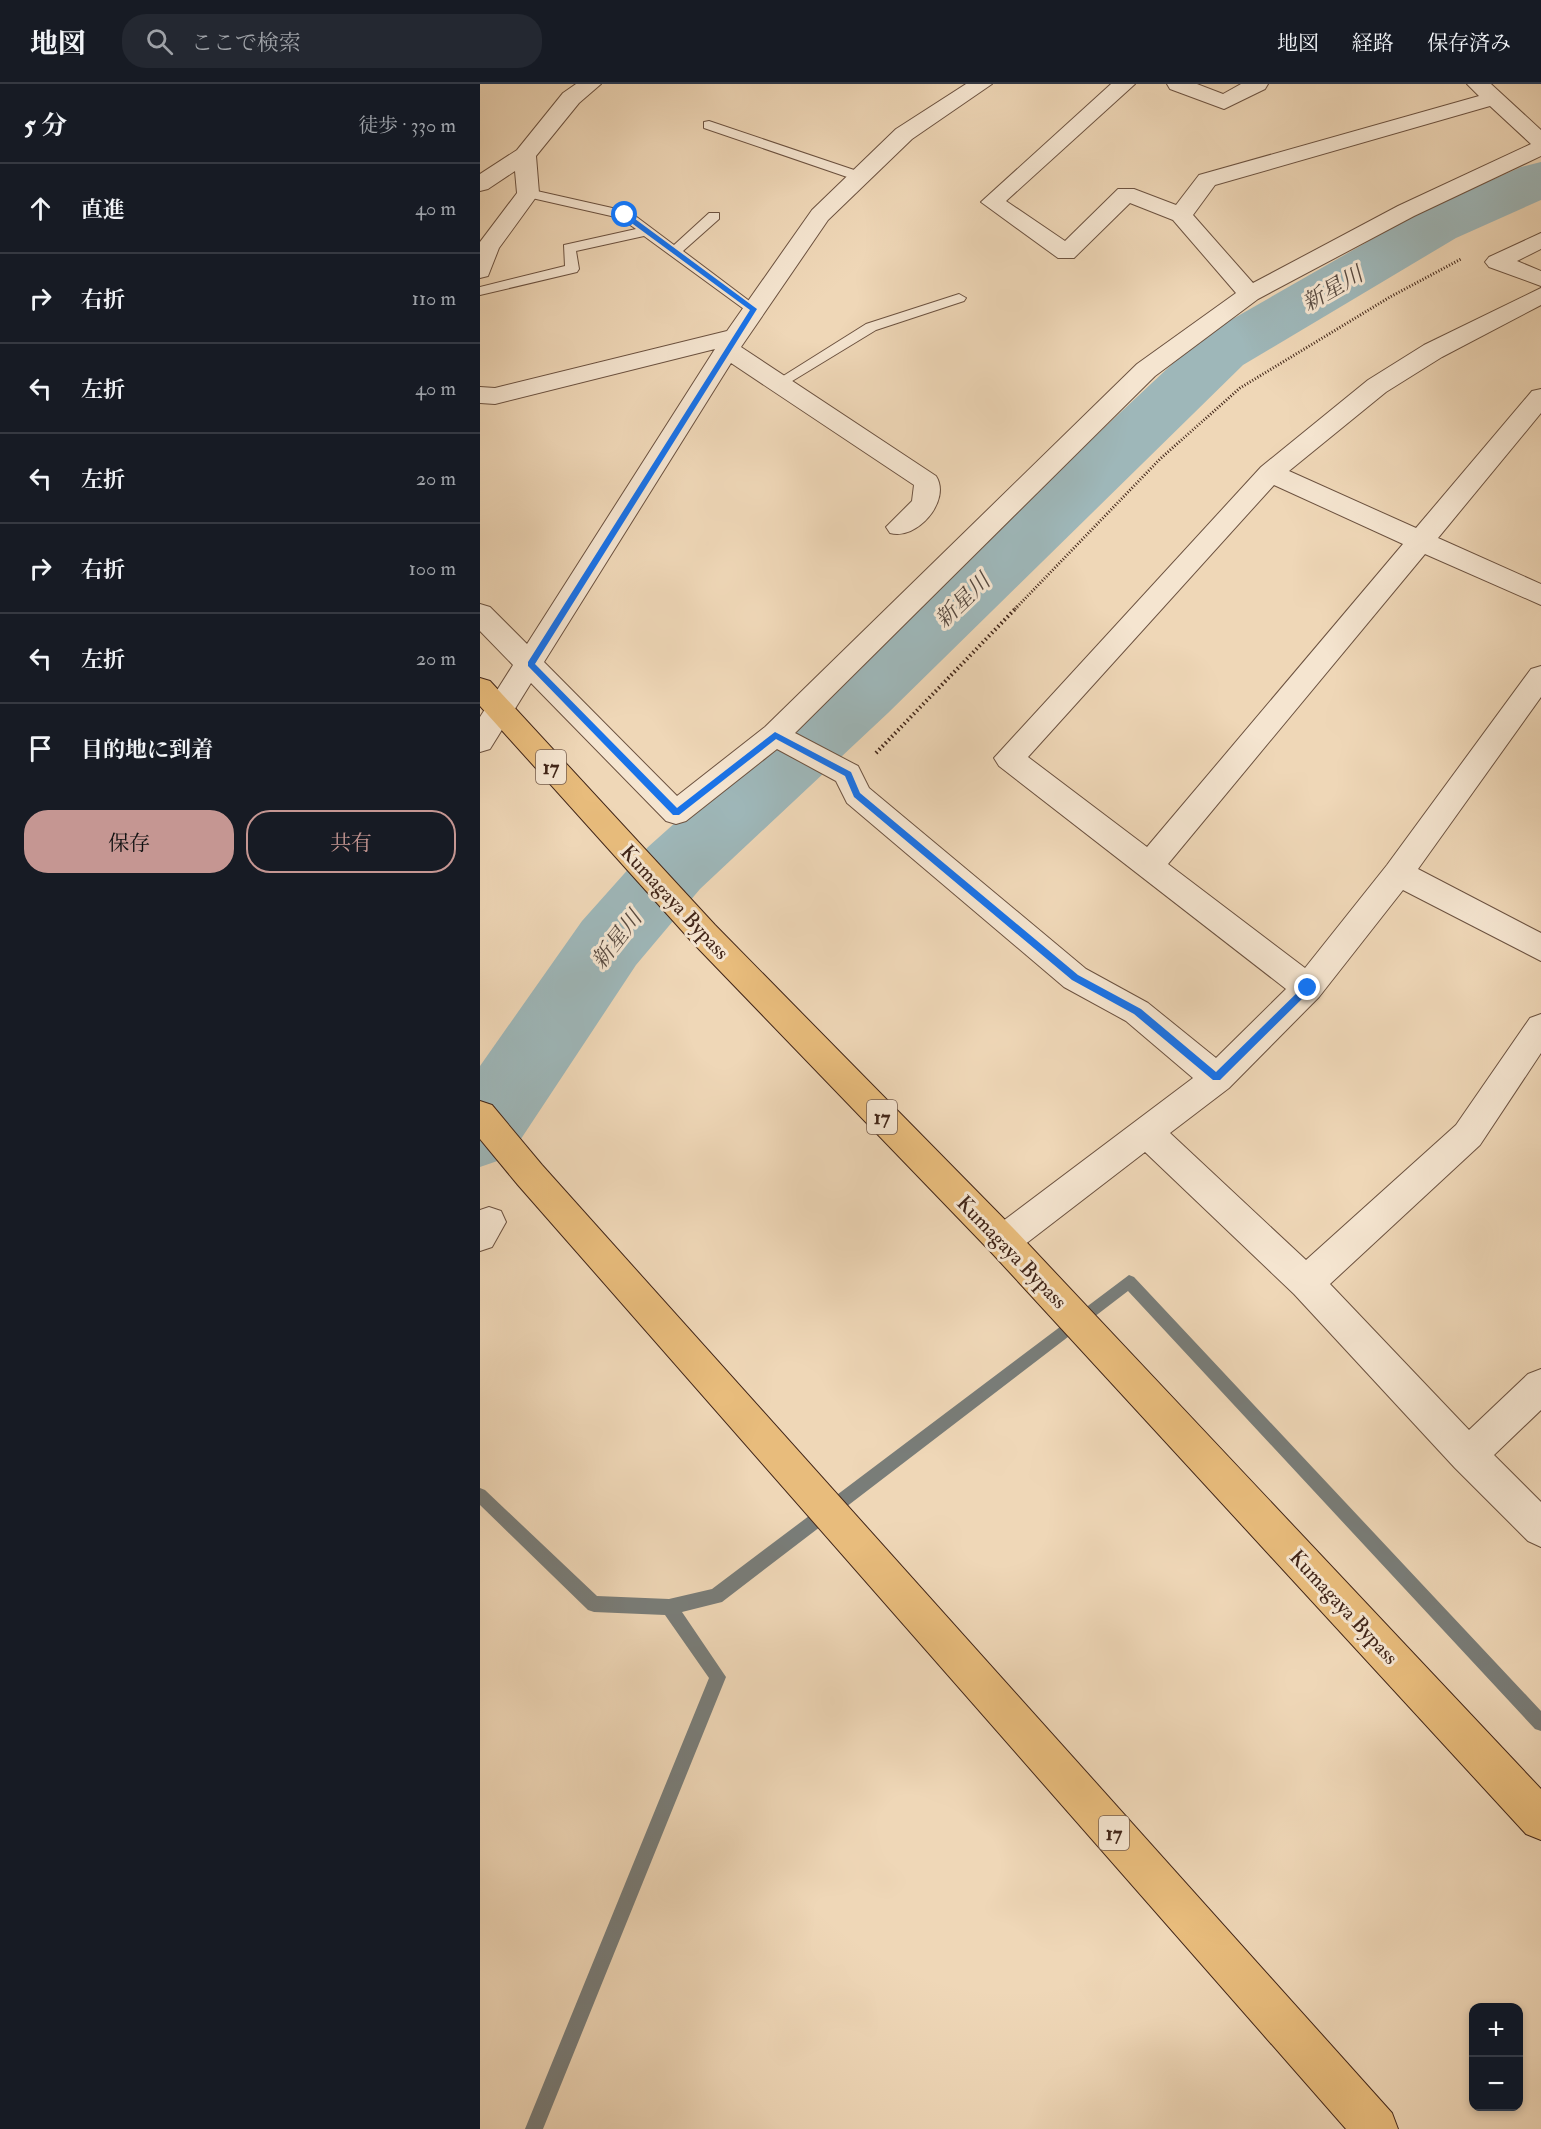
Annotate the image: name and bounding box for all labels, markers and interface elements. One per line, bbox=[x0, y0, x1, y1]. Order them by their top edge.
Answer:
search box bbox=[122, 14, 542, 68]
icon: search bbox=[143, 25, 176, 58]
text: 地図 bbox=[30, 27, 86, 62]
text: ここで検索 bbox=[191, 29, 301, 57]
text: 地図 bbox=[1277, 30, 1319, 57]
text: 経路 bbox=[1352, 30, 1394, 57]
text: 保存済み bbox=[1427, 30, 1511, 57]
text: 5 分 bbox=[24, 110, 67, 142]
text: 徒歩 · 330 m bbox=[358, 113, 456, 138]
icon: ahead bbox=[24, 192, 57, 225]
text: 直進 bbox=[81, 196, 125, 224]
text: 40 m bbox=[415, 196, 456, 221]
route start bbox=[611, 201, 637, 227]
water label: 新星川 bbox=[1297, 259, 1370, 317]
icon: right bbox=[24, 282, 57, 315]
text: 右折 bbox=[81, 286, 125, 314]
text: 110 m bbox=[412, 286, 456, 311]
icon: left bbox=[24, 372, 57, 405]
text: 左折 bbox=[81, 376, 125, 404]
text: 40 m bbox=[415, 376, 456, 401]
icon: left bbox=[24, 462, 57, 495]
text: 左折 bbox=[81, 466, 125, 494]
text: 20 m bbox=[416, 466, 456, 491]
icon: right bbox=[24, 552, 57, 585]
text: 右折 bbox=[81, 556, 125, 584]
text: 100 m bbox=[409, 556, 456, 581]
water label: 新星川 bbox=[929, 566, 998, 634]
icon: left bbox=[24, 642, 57, 675]
text: 左折 bbox=[81, 646, 125, 674]
text: 20 m bbox=[416, 646, 456, 671]
icon: arrive bbox=[24, 732, 57, 765]
text: 目的地に到着 bbox=[81, 736, 213, 764]
road number: 17 bbox=[536, 750, 566, 784]
button: 保存 bbox=[24, 810, 234, 873]
button: 共有 bbox=[246, 810, 456, 873]
street label: Kumagaya Bypass bbox=[614, 839, 735, 966]
water label: 新星川 bbox=[585, 903, 649, 974]
route end bbox=[1294, 974, 1320, 1000]
road number: 17 bbox=[867, 1100, 897, 1134]
street label: Kumagaya Bypass bbox=[951, 1190, 1073, 1315]
street label: Kumagaya Bypass bbox=[1283, 1544, 1404, 1671]
road number: 17 bbox=[1099, 1816, 1129, 1850]
map controls bbox=[1469, 2003, 1523, 2111]
button: + bbox=[1469, 2003, 1523, 2057]
button: − bbox=[1469, 2057, 1523, 2111]

